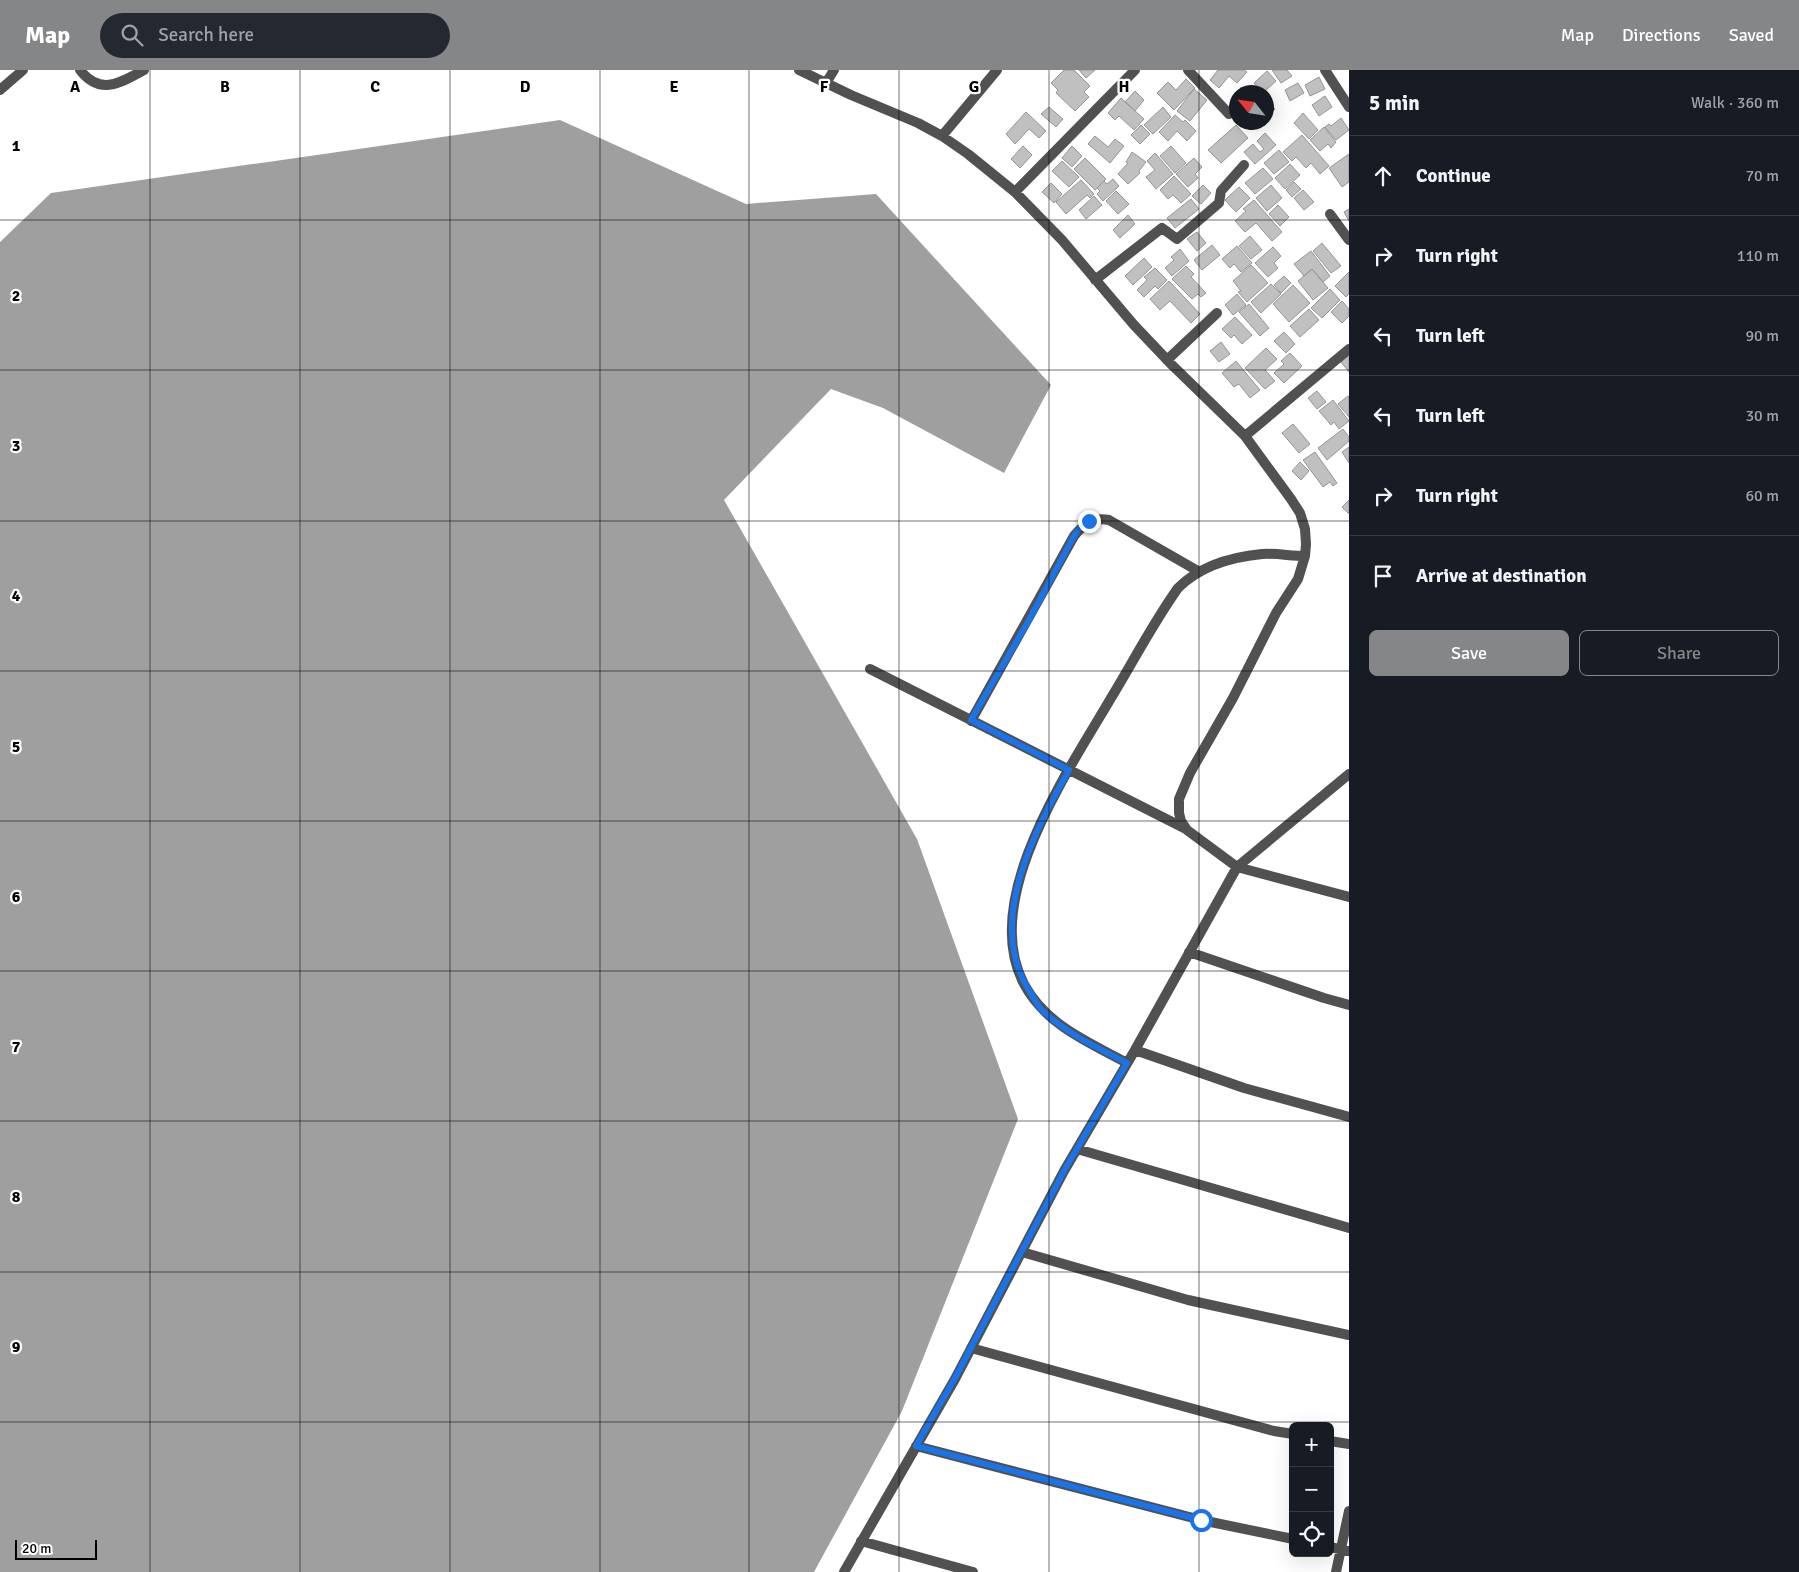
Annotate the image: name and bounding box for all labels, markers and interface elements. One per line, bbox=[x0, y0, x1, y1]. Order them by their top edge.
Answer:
search box bbox=[100, 13, 450, 58]
text: Map bbox=[25, 20, 70, 50]
icon: search bbox=[118, 21, 146, 49]
text: Search here bbox=[158, 23, 254, 47]
text: Map bbox=[1561, 24, 1594, 46]
text: Directions bbox=[1622, 24, 1701, 46]
text: Saved bbox=[1729, 24, 1774, 46]
text: A bbox=[70, 77, 81, 97]
text: B bbox=[220, 77, 230, 97]
text: C bbox=[370, 77, 380, 97]
text: D bbox=[520, 77, 531, 97]
text: E bbox=[669, 77, 679, 97]
text: F bbox=[820, 77, 829, 97]
text: G bbox=[969, 77, 979, 97]
text: H bbox=[1119, 77, 1129, 97]
north arrow bbox=[1229, 85, 1274, 130]
text: 5 min bbox=[1369, 90, 1420, 116]
text: Walk · 360 m bbox=[1691, 93, 1779, 113]
text: 1 bbox=[12, 136, 21, 156]
icon: ahead bbox=[1369, 162, 1397, 190]
text: Continue bbox=[1416, 164, 1491, 188]
text: 70 m bbox=[1745, 166, 1779, 186]
icon: right bbox=[1369, 242, 1397, 270]
text: Turn right bbox=[1416, 244, 1498, 268]
text: 110 m bbox=[1737, 246, 1779, 266]
text: 2 bbox=[12, 286, 20, 306]
icon: left bbox=[1369, 322, 1397, 350]
text: Turn left bbox=[1416, 324, 1485, 348]
text: 90 m bbox=[1745, 326, 1779, 346]
icon: left bbox=[1369, 402, 1397, 430]
text: Turn left bbox=[1416, 404, 1485, 428]
text: 30 m bbox=[1745, 406, 1779, 426]
text: 3 bbox=[12, 436, 20, 456]
icon: right bbox=[1369, 482, 1397, 510]
text: Turn right bbox=[1416, 484, 1498, 508]
text: 60 m bbox=[1745, 486, 1779, 506]
route end bbox=[1078, 510, 1101, 533]
icon: arrive bbox=[1369, 562, 1397, 590]
text: Arrive at destination bbox=[1416, 564, 1587, 588]
text: 4 bbox=[12, 586, 21, 606]
button: Save bbox=[1369, 630, 1569, 676]
button: Share bbox=[1579, 630, 1779, 676]
text: 5 bbox=[12, 737, 20, 757]
text: 6 bbox=[12, 887, 21, 907]
text: 7 bbox=[12, 1037, 21, 1057]
text: 8 bbox=[12, 1187, 21, 1207]
text: 9 bbox=[12, 1337, 21, 1357]
map controls bbox=[1289, 1422, 1334, 1557]
button: + bbox=[1289, 1422, 1334, 1467]
button: − bbox=[1289, 1467, 1334, 1512]
route start bbox=[1190, 1509, 1213, 1532]
button: locate bbox=[1289, 1512, 1334, 1557]
scale bar bbox=[15, 1537, 98, 1560]
text: 20 m bbox=[22, 1540, 51, 1557]

